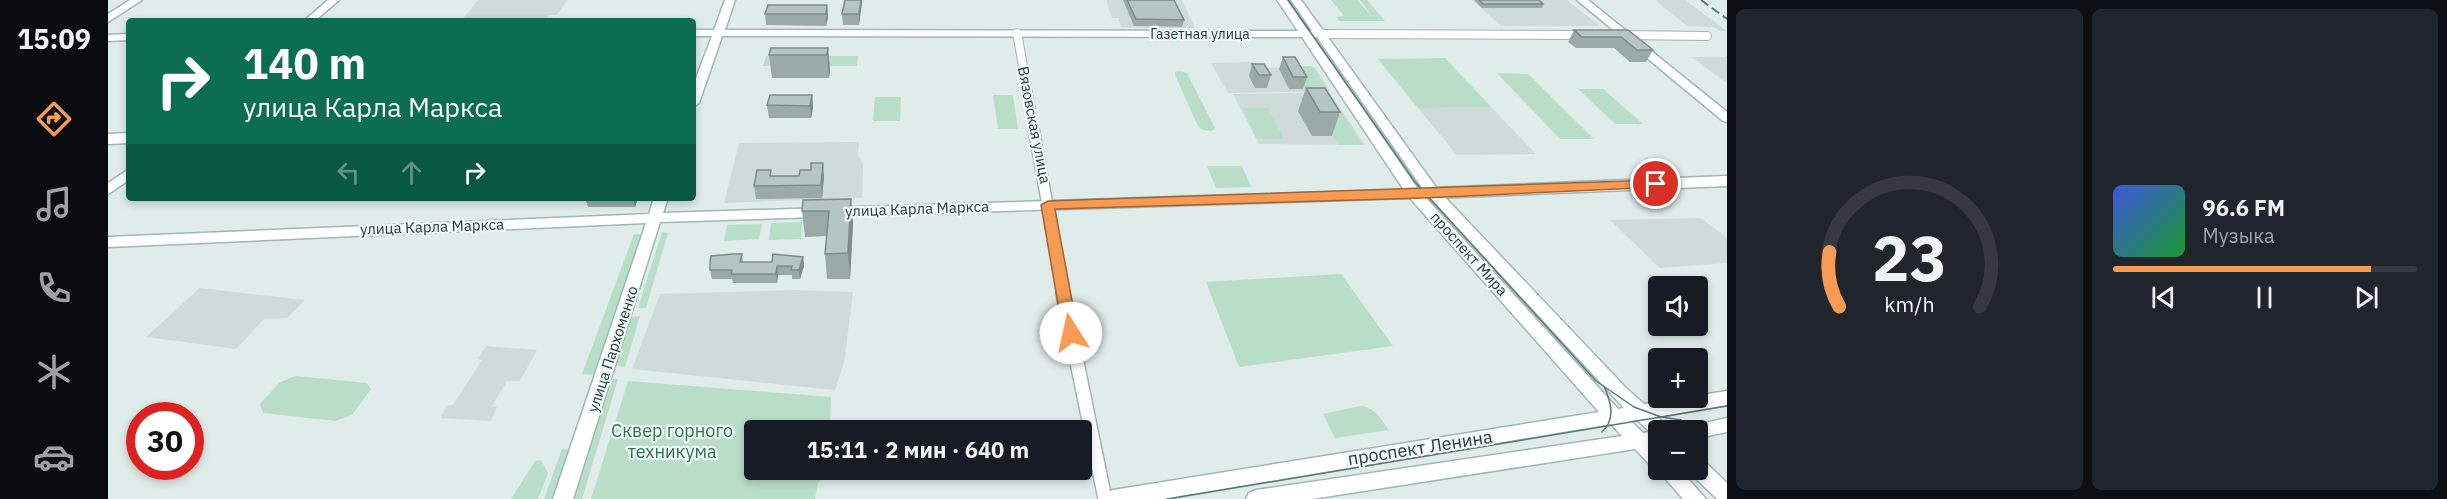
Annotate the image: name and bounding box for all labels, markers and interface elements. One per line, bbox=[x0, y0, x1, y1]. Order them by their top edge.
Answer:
text: 15:09 bbox=[17, 21, 91, 56]
street label: Газетная улица bbox=[1150, 25, 1250, 43]
text: 140 m bbox=[243, 36, 366, 91]
icon: right bbox=[144, 42, 222, 120]
street label: Вязовская улица bbox=[1014, 65, 1055, 185]
text: улица Карла Маркса bbox=[243, 89, 502, 124]
icon: directions bbox=[33, 98, 75, 140]
icon: left bbox=[332, 156, 365, 189]
icon: ahead bbox=[395, 156, 428, 189]
icon: right bbox=[458, 156, 491, 189]
pin bbox=[1630, 158, 1681, 209]
icon: arrive bbox=[1639, 167, 1672, 200]
icon: music bbox=[33, 183, 75, 225]
text: 96.6 FM bbox=[2203, 193, 2285, 222]
street label: улица Карла Маркса bbox=[845, 196, 989, 221]
street label: проспект Мира bbox=[1427, 208, 1512, 300]
street label: улица Карла Маркса bbox=[360, 214, 504, 239]
text: 23 bbox=[1872, 217, 1947, 298]
text: Музыка bbox=[2203, 222, 2275, 249]
icon: phone bbox=[33, 267, 75, 309]
map controls bbox=[1648, 276, 1708, 480]
button: sound bbox=[1648, 276, 1708, 336]
icon: previous bbox=[2147, 281, 2180, 314]
icon: pause bbox=[2248, 281, 2281, 314]
icon: next bbox=[2350, 281, 2383, 314]
street label: улица Пархоменко bbox=[583, 283, 642, 414]
text: km/h bbox=[1884, 290, 1934, 318]
position arrow bbox=[1039, 301, 1103, 365]
button: + bbox=[1648, 348, 1708, 408]
icon: climate bbox=[33, 351, 75, 393]
speed limit sign: 30 bbox=[126, 402, 204, 480]
park label: Сквер горного техникума bbox=[611, 419, 733, 463]
button: − bbox=[1648, 420, 1708, 480]
street label: проспект Ленина bbox=[1346, 425, 1494, 470]
text: 15:11 · 2 мин · 640 m bbox=[807, 435, 1029, 464]
icon: car bbox=[33, 436, 75, 478]

